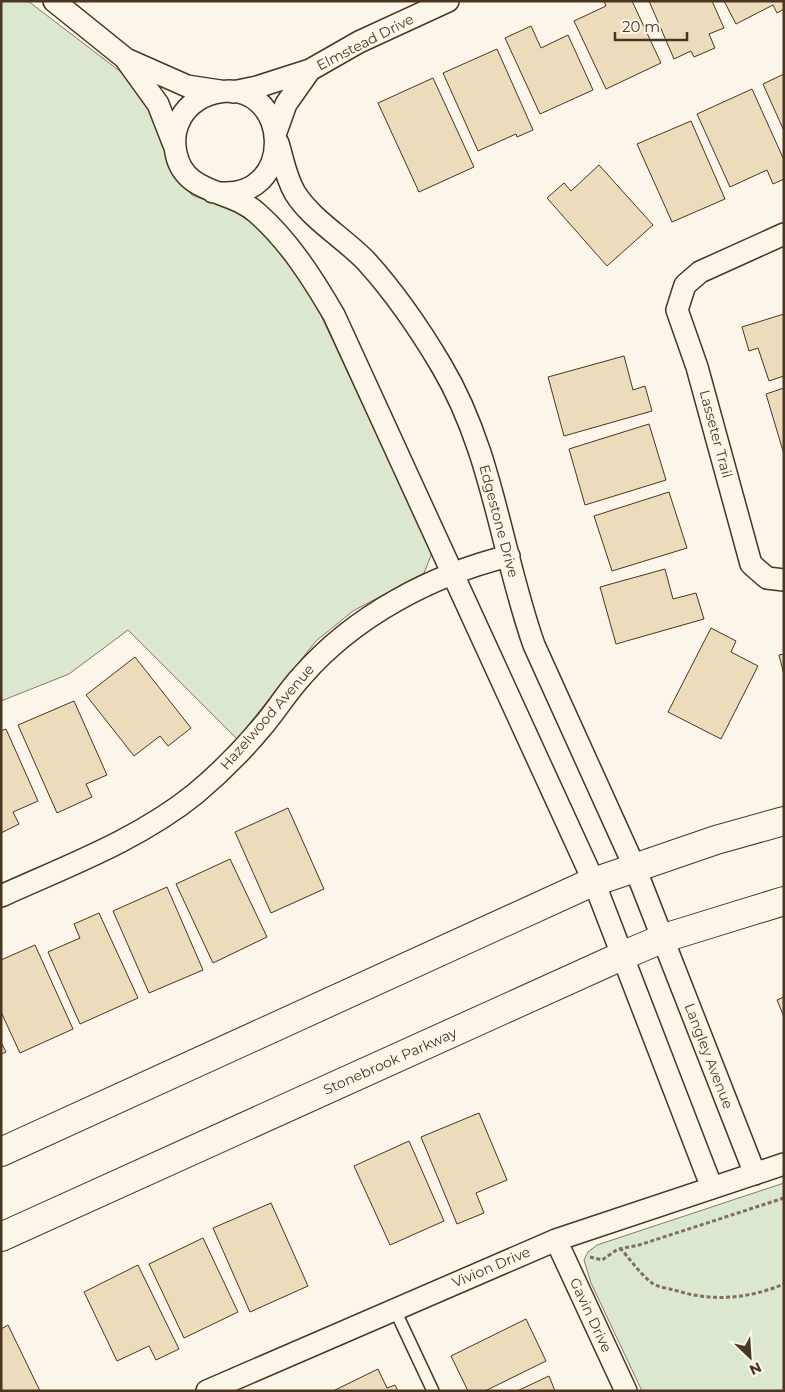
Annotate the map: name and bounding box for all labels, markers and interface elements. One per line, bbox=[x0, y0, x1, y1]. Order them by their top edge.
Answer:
street label: Elmstead Drive bbox=[313, 10, 417, 74]
scale bar bbox=[615, 10, 688, 42]
text: 20 m bbox=[622, 17, 660, 36]
street label: Lasseter Trail bbox=[696, 388, 736, 480]
street label: Edgestone Drive bbox=[475, 463, 523, 579]
street label: Hazelwood Avenue bbox=[216, 660, 318, 774]
street label: Langley Avenue bbox=[681, 1001, 737, 1111]
street label: Stonebrook Parkway bbox=[320, 1023, 460, 1099]
street label: Vivion Drive bbox=[449, 1242, 533, 1292]
street label: Gavin Drive bbox=[566, 1275, 616, 1355]
north arrow bbox=[725, 1332, 775, 1382]
text: N bbox=[747, 1358, 764, 1379]

